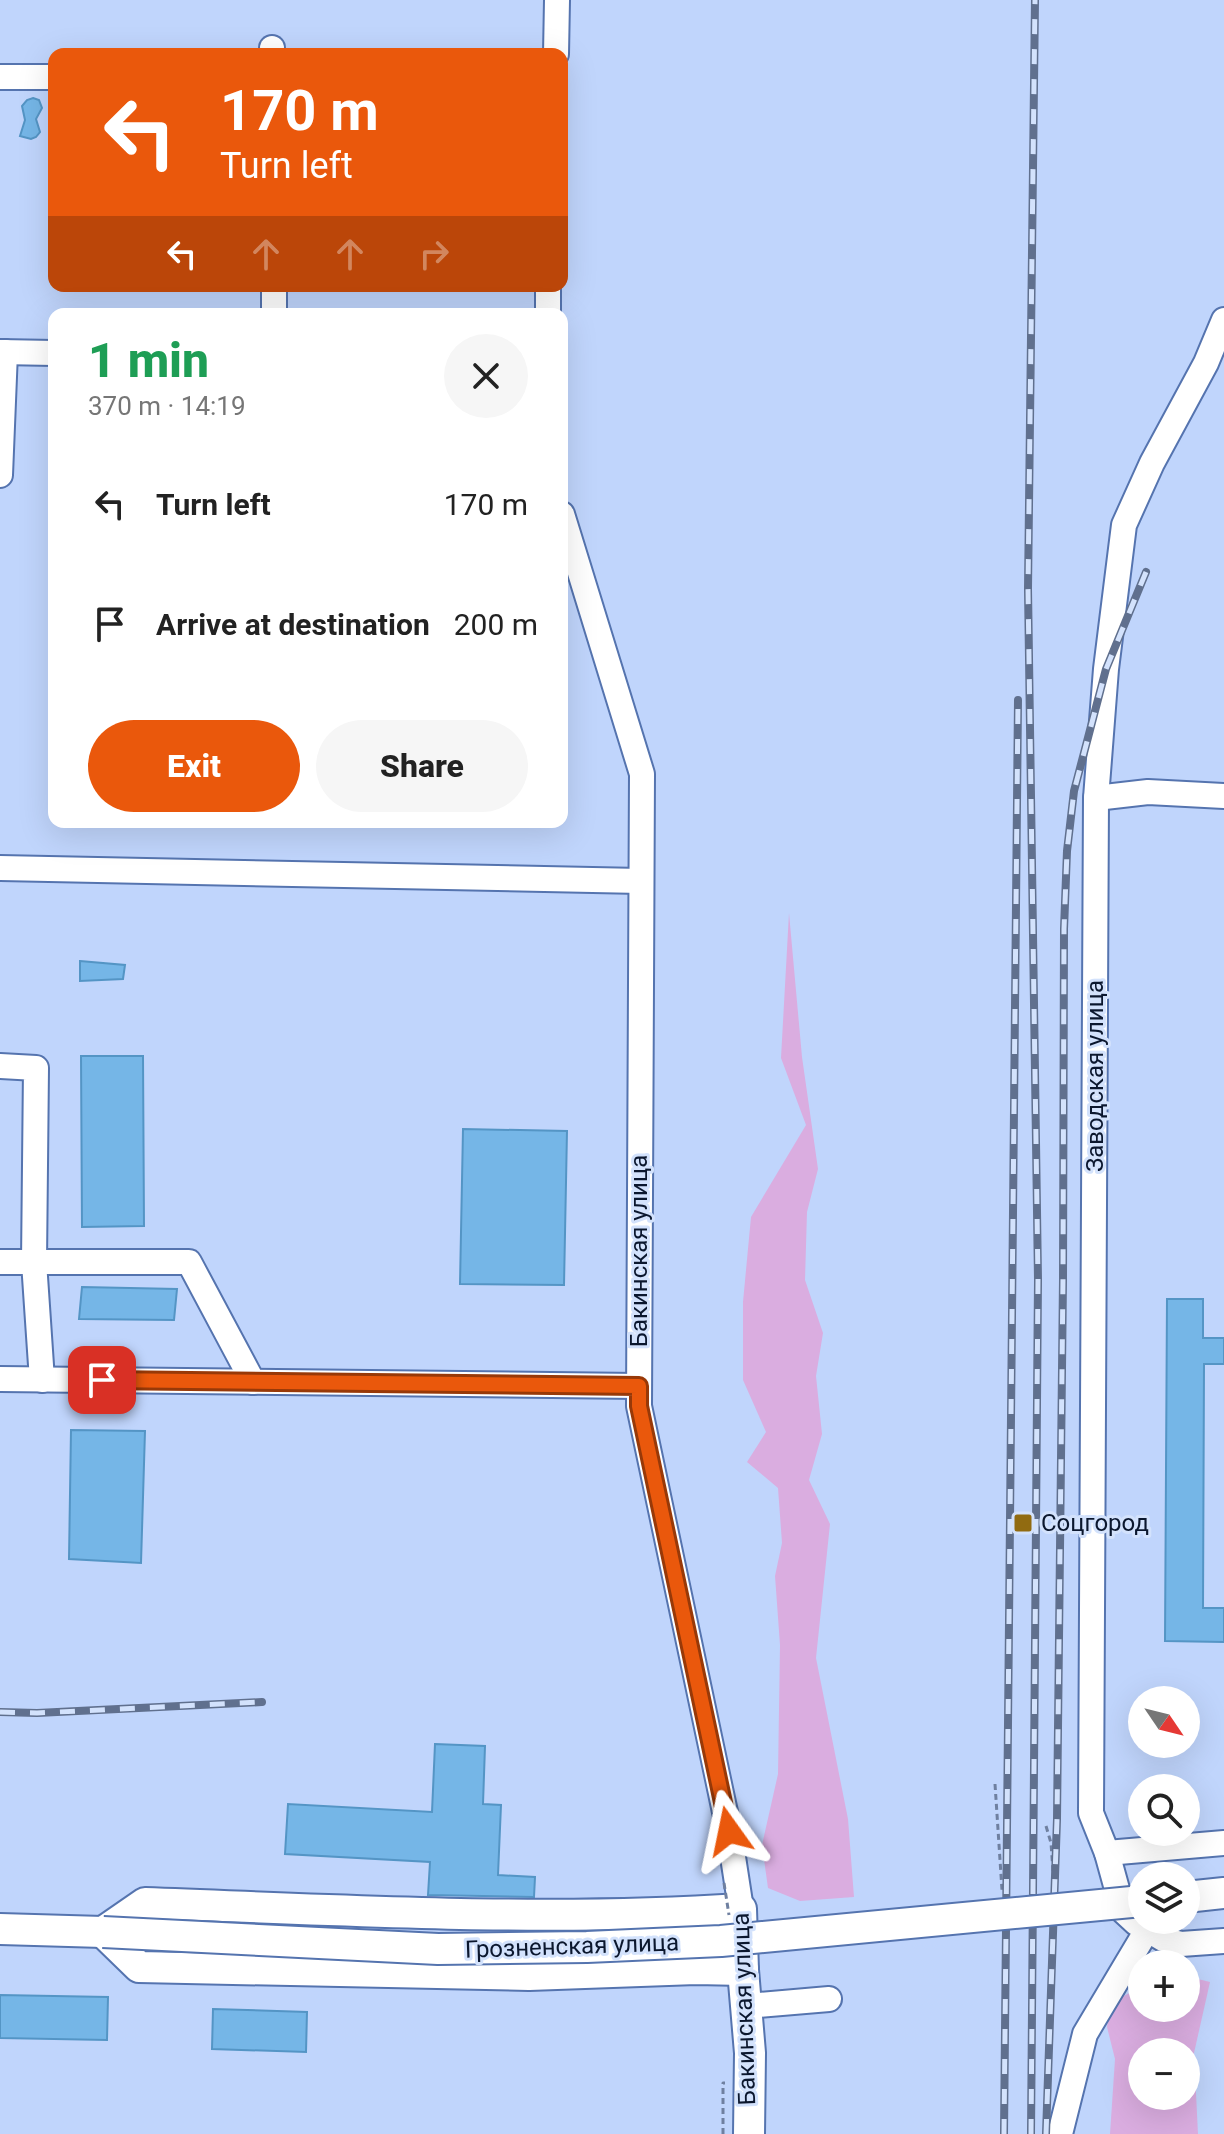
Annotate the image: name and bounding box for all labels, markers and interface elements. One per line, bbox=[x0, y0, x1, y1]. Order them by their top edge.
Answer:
text: 170 m bbox=[220, 78, 379, 144]
icon: left bbox=[88, 80, 192, 184]
text: Turn left bbox=[220, 145, 353, 187]
icon: left bbox=[160, 232, 204, 276]
icon: ahead bbox=[244, 232, 288, 276]
icon: ahead bbox=[328, 232, 372, 276]
icon: right bbox=[412, 232, 456, 276]
text: 1 min bbox=[88, 332, 209, 389]
button: close bbox=[444, 334, 528, 418]
text: 370 m · 14:19 bbox=[88, 391, 246, 421]
icon: left bbox=[88, 482, 132, 526]
text: Turn left bbox=[156, 487, 271, 522]
text: 170 m bbox=[444, 487, 528, 522]
icon: arrive bbox=[88, 602, 132, 646]
text: Arrive at destination bbox=[156, 607, 430, 642]
text: 200 m bbox=[454, 607, 538, 642]
button: Exit bbox=[88, 720, 300, 812]
button: Share bbox=[316, 720, 528, 812]
street label: Заводская улица bbox=[1081, 980, 1109, 1172]
street label: Бакинская улица bbox=[625, 1155, 653, 1347]
pin bbox=[68, 1346, 136, 1414]
icon: arrive bbox=[80, 1358, 124, 1402]
place label: Соцгород bbox=[1041, 1509, 1149, 1537]
marker: Соцгород bbox=[1012, 1512, 1034, 1534]
north arrow bbox=[1128, 1686, 1200, 1758]
map controls bbox=[1128, 1686, 1200, 2110]
button: search bbox=[1128, 1774, 1200, 1846]
position arrow bbox=[687, 1789, 771, 1873]
button: layers bbox=[1128, 1862, 1200, 1934]
street label: Бакинская улица bbox=[727, 1912, 761, 2106]
street label: Грозненская улица bbox=[464, 1928, 680, 1964]
button: + bbox=[1128, 1950, 1200, 2022]
button: − bbox=[1128, 2038, 1200, 2110]

